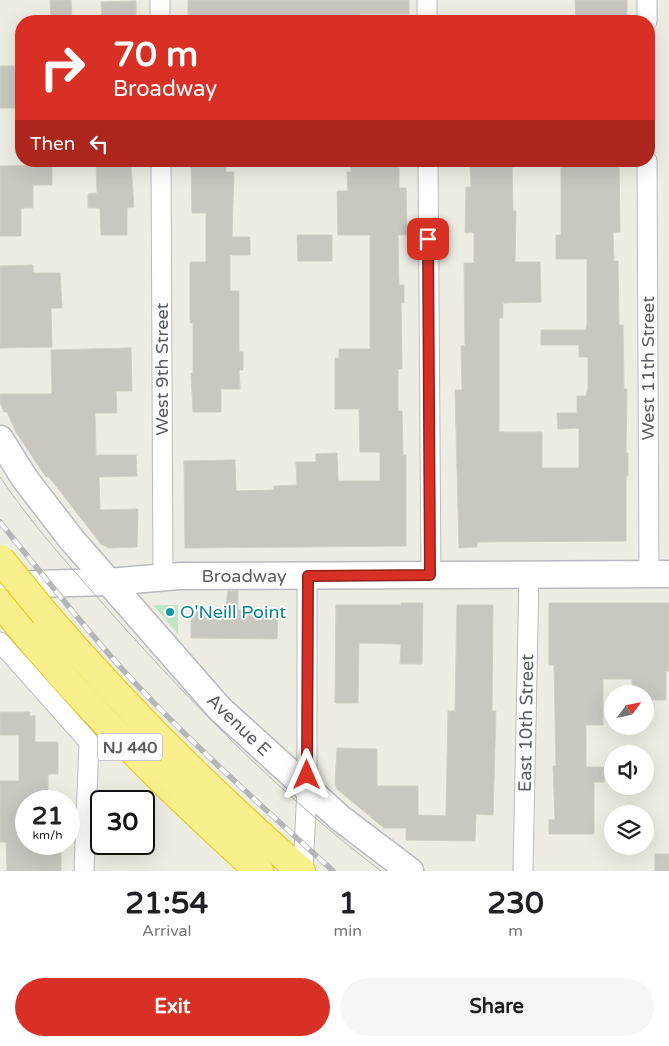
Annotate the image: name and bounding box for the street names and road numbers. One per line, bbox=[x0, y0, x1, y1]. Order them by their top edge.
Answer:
street label: West 11th Street bbox=[637, 296, 659, 440]
street label: West 9th Street bbox=[151, 302, 173, 435]
street label: Broadway bbox=[201, 565, 287, 587]
street label: East 10th Street bbox=[514, 654, 538, 792]
street label: Avenue E bbox=[202, 689, 276, 761]
road number: NJ 440 bbox=[98, 734, 162, 760]

